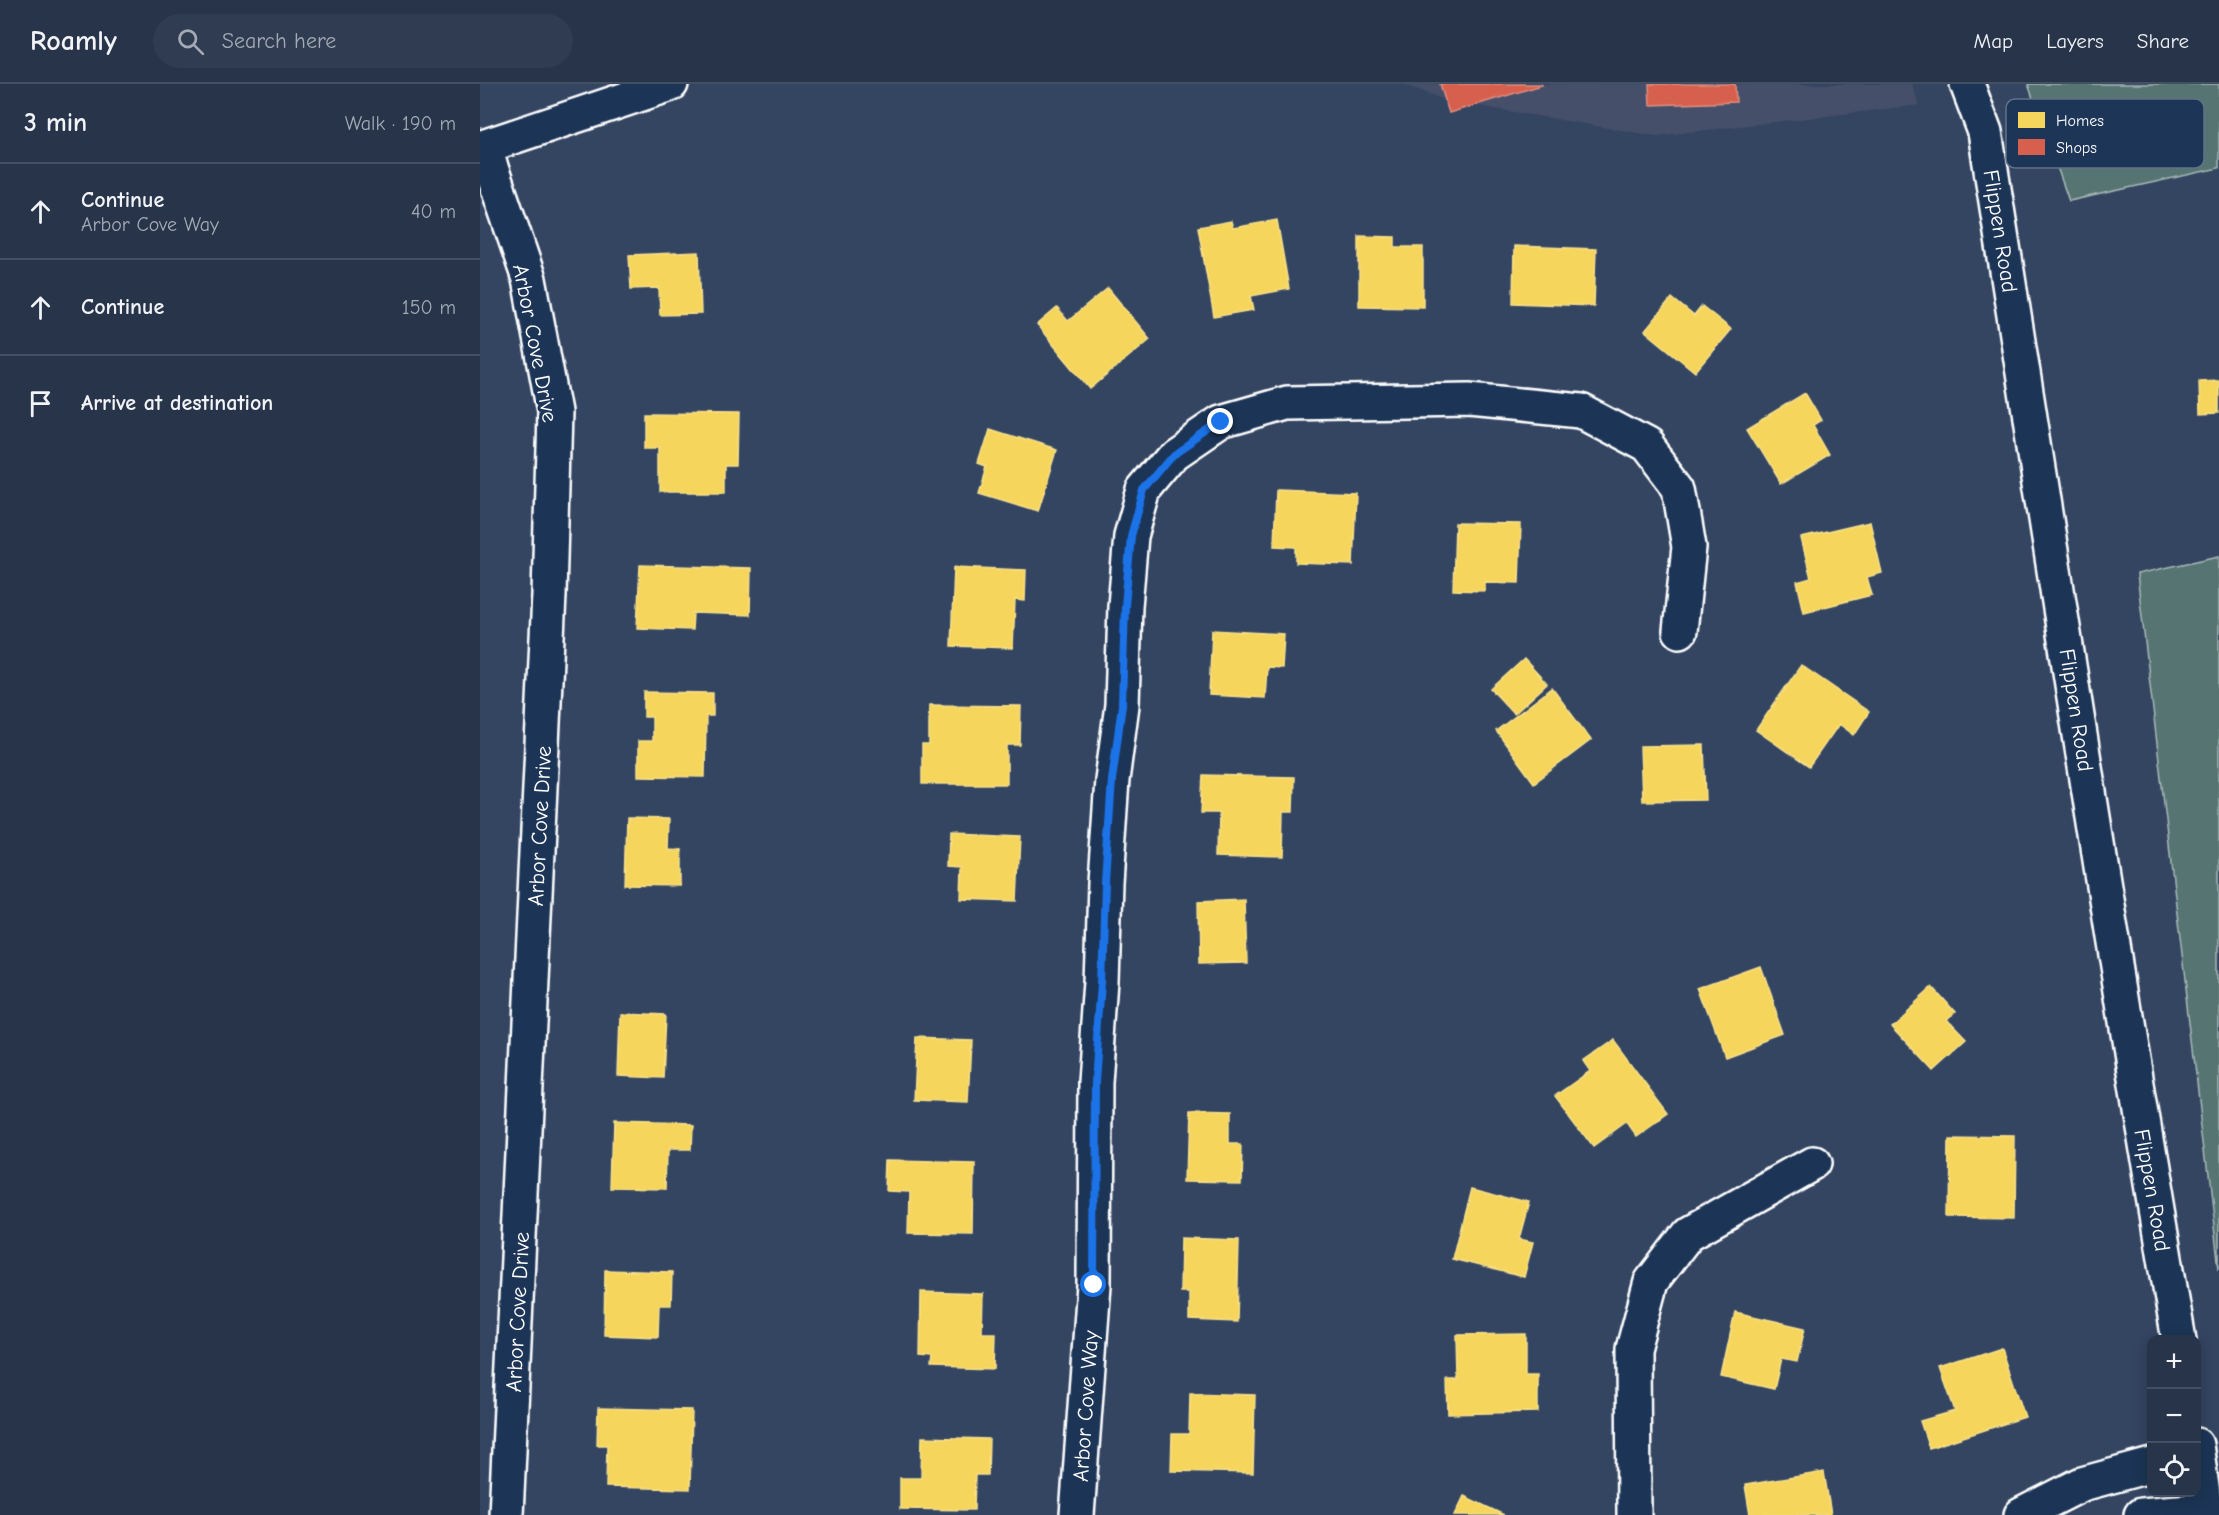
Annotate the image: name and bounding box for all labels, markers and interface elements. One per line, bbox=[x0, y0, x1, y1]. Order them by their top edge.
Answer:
search box bbox=[153, 14, 573, 68]
text: Roamly bbox=[30, 25, 117, 57]
icon: search bbox=[174, 25, 207, 58]
text: Search here bbox=[222, 28, 336, 54]
text: Map bbox=[1974, 29, 2013, 53]
text: Layers bbox=[2046, 29, 2104, 53]
text: Share bbox=[2137, 29, 2189, 53]
legend bbox=[2006, 99, 2204, 168]
text: 3 min bbox=[24, 108, 87, 138]
text: Walk · 190 m bbox=[345, 112, 456, 135]
text: Homes bbox=[2056, 112, 2104, 130]
text: Shops bbox=[2056, 139, 2097, 157]
street label: Flippen Road bbox=[1977, 168, 2023, 294]
text: Continue bbox=[81, 187, 164, 213]
icon: ahead bbox=[24, 195, 57, 228]
text: 40 m bbox=[411, 200, 456, 223]
text: Arbor Cove Way bbox=[81, 213, 219, 236]
street label: Arbor Cove Drive bbox=[507, 262, 563, 424]
icon: ahead bbox=[24, 291, 57, 324]
text: Continue bbox=[81, 294, 164, 320]
text: 150 m bbox=[402, 296, 456, 319]
icon: arrive bbox=[24, 387, 57, 420]
text: Arrive at destination bbox=[81, 390, 273, 416]
route end bbox=[1207, 408, 1233, 434]
street label: Flippen Road bbox=[2053, 647, 2099, 773]
street label: Arbor Cove Drive bbox=[523, 745, 557, 907]
street label: Flippen Road bbox=[2128, 1127, 2176, 1253]
street label: Arbor Cove Drive bbox=[501, 1231, 535, 1393]
route start bbox=[1080, 1271, 1106, 1297]
street label: Arbor Cove Way bbox=[1068, 1329, 1104, 1483]
map controls bbox=[2147, 1335, 2201, 1497]
button: + bbox=[2147, 1335, 2201, 1389]
button: − bbox=[2147, 1389, 2201, 1443]
button: locate bbox=[2147, 1443, 2201, 1497]

